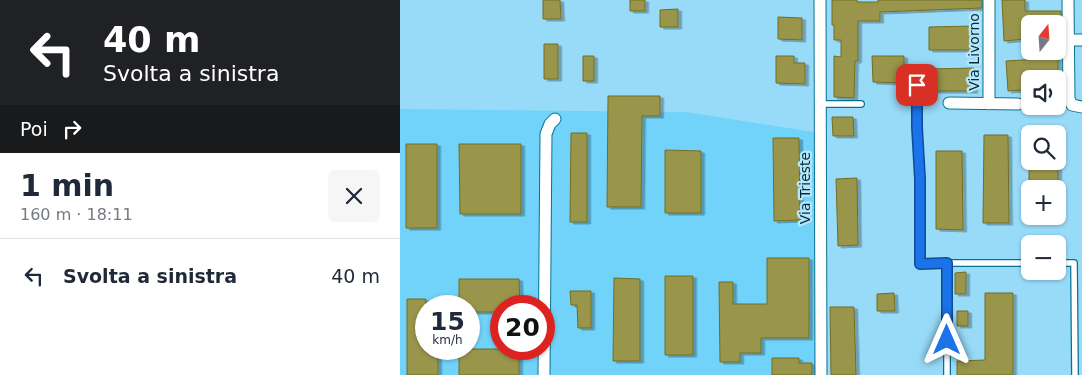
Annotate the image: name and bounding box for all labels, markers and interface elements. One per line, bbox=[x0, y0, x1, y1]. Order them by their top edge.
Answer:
street label: Via Livorno bbox=[966, 13, 982, 91]
north arrow bbox=[1021, 15, 1066, 60]
map controls bbox=[1021, 15, 1066, 280]
icon: left bbox=[20, 20, 85, 85]
text: 40 m bbox=[103, 20, 200, 60]
text: Svolta a sinistra bbox=[103, 61, 279, 86]
pin bbox=[896, 64, 938, 106]
button: sound bbox=[1021, 70, 1066, 115]
icon: arrive bbox=[903, 71, 931, 99]
icon: right bbox=[58, 115, 86, 143]
text: Poi bbox=[20, 118, 48, 140]
button: search bbox=[1021, 125, 1066, 170]
street label: Via Trieste bbox=[797, 152, 813, 224]
text: 1 min bbox=[20, 168, 114, 203]
button: close bbox=[328, 170, 380, 222]
button: + bbox=[1021, 180, 1066, 225]
text: 160 m · 18:11 bbox=[20, 205, 133, 224]
button: − bbox=[1021, 235, 1066, 280]
icon: left bbox=[20, 262, 48, 290]
text: Svolta a sinistra bbox=[63, 265, 237, 287]
text: 40 m bbox=[331, 265, 380, 287]
speed limit sign: 20 bbox=[490, 295, 555, 360]
text: 15 bbox=[430, 307, 465, 336]
position arrow bbox=[920, 313, 972, 365]
text: km/h bbox=[432, 333, 463, 347]

